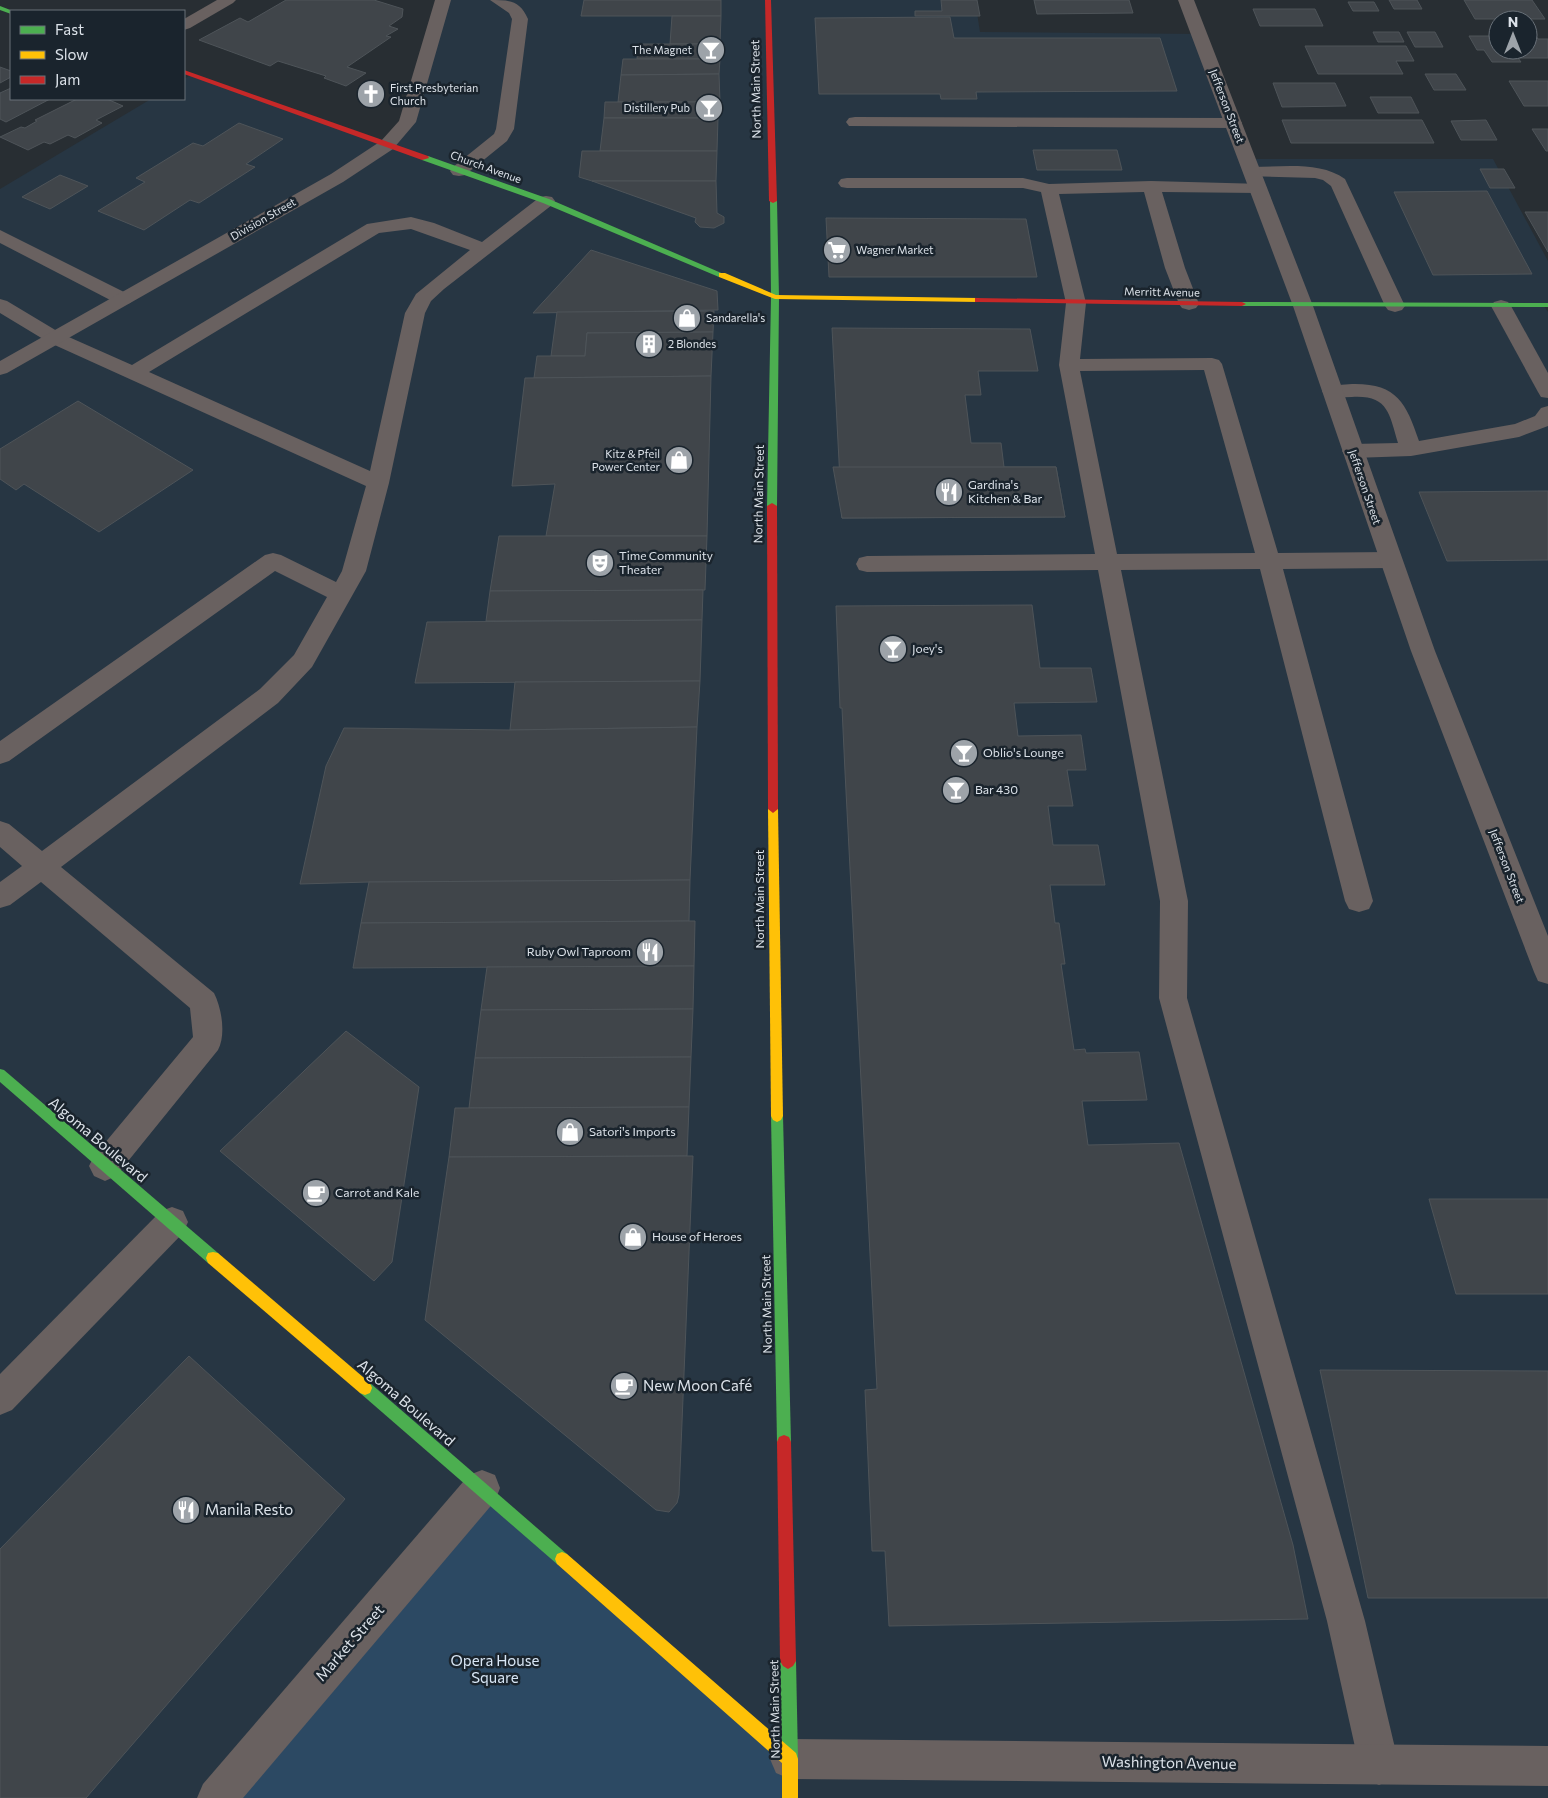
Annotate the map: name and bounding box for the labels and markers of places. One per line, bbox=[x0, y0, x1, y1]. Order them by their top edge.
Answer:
bar icon: The Magnet bbox=[696, 35, 726, 65]
place label: The Magnet bbox=[632, 43, 692, 56]
church icon: First Presbyterian Church bbox=[356, 79, 386, 109]
place label: First Presbyterian Church bbox=[390, 81, 478, 107]
bar icon: Distillery Pub bbox=[694, 93, 724, 123]
place label: Distillery Pub bbox=[624, 101, 690, 114]
supermarket icon: Wagner Market bbox=[822, 235, 852, 265]
place label: Wagner Market bbox=[856, 243, 934, 256]
shop icon: Sandarella's bbox=[672, 303, 702, 333]
place label: Sandarella's bbox=[706, 311, 765, 324]
building icon: 2 Blondes bbox=[634, 329, 664, 359]
place label: 2 Blondes bbox=[668, 337, 716, 350]
shop icon: Kitz & Pfeil Power Center bbox=[664, 445, 694, 475]
place label: Kitz & Pfeil Power Center bbox=[592, 447, 661, 473]
restaurant icon: Gardina's Kitchen & Bar bbox=[934, 477, 964, 507]
place label: Gardina's Kitchen & Bar bbox=[968, 477, 1042, 505]
theatre icon: Time Community Theater bbox=[585, 548, 615, 578]
place label: Time Community Theater bbox=[619, 548, 713, 576]
bar icon: Joey's bbox=[878, 634, 908, 664]
place label: Joey's bbox=[912, 641, 943, 656]
bar icon: Oblio's Lounge bbox=[949, 738, 979, 768]
place label: Oblio's Lounge bbox=[983, 745, 1064, 759]
bar icon: Bar 430 bbox=[941, 775, 971, 805]
place label: Bar 430 bbox=[975, 782, 1018, 796]
restaurant icon: Ruby Owl Taproom bbox=[635, 937, 665, 967]
place label: Ruby Owl Taproom bbox=[527, 944, 631, 958]
shop icon: Satori's Imports bbox=[555, 1117, 585, 1147]
place label: Satori's Imports bbox=[589, 1124, 676, 1138]
cafe icon: Carrot and Kale bbox=[301, 1178, 331, 1208]
place label: Carrot and Kale bbox=[335, 1185, 419, 1199]
shop icon: House of Heroes bbox=[618, 1222, 648, 1252]
place label: House of Heroes bbox=[652, 1229, 742, 1243]
cafe icon: New Moon Café bbox=[609, 1371, 639, 1401]
place label: New Moon Café bbox=[643, 1376, 752, 1394]
restaurant icon: Manila Resto bbox=[171, 1495, 201, 1525]
place label: Manila Resto bbox=[205, 1500, 293, 1518]

